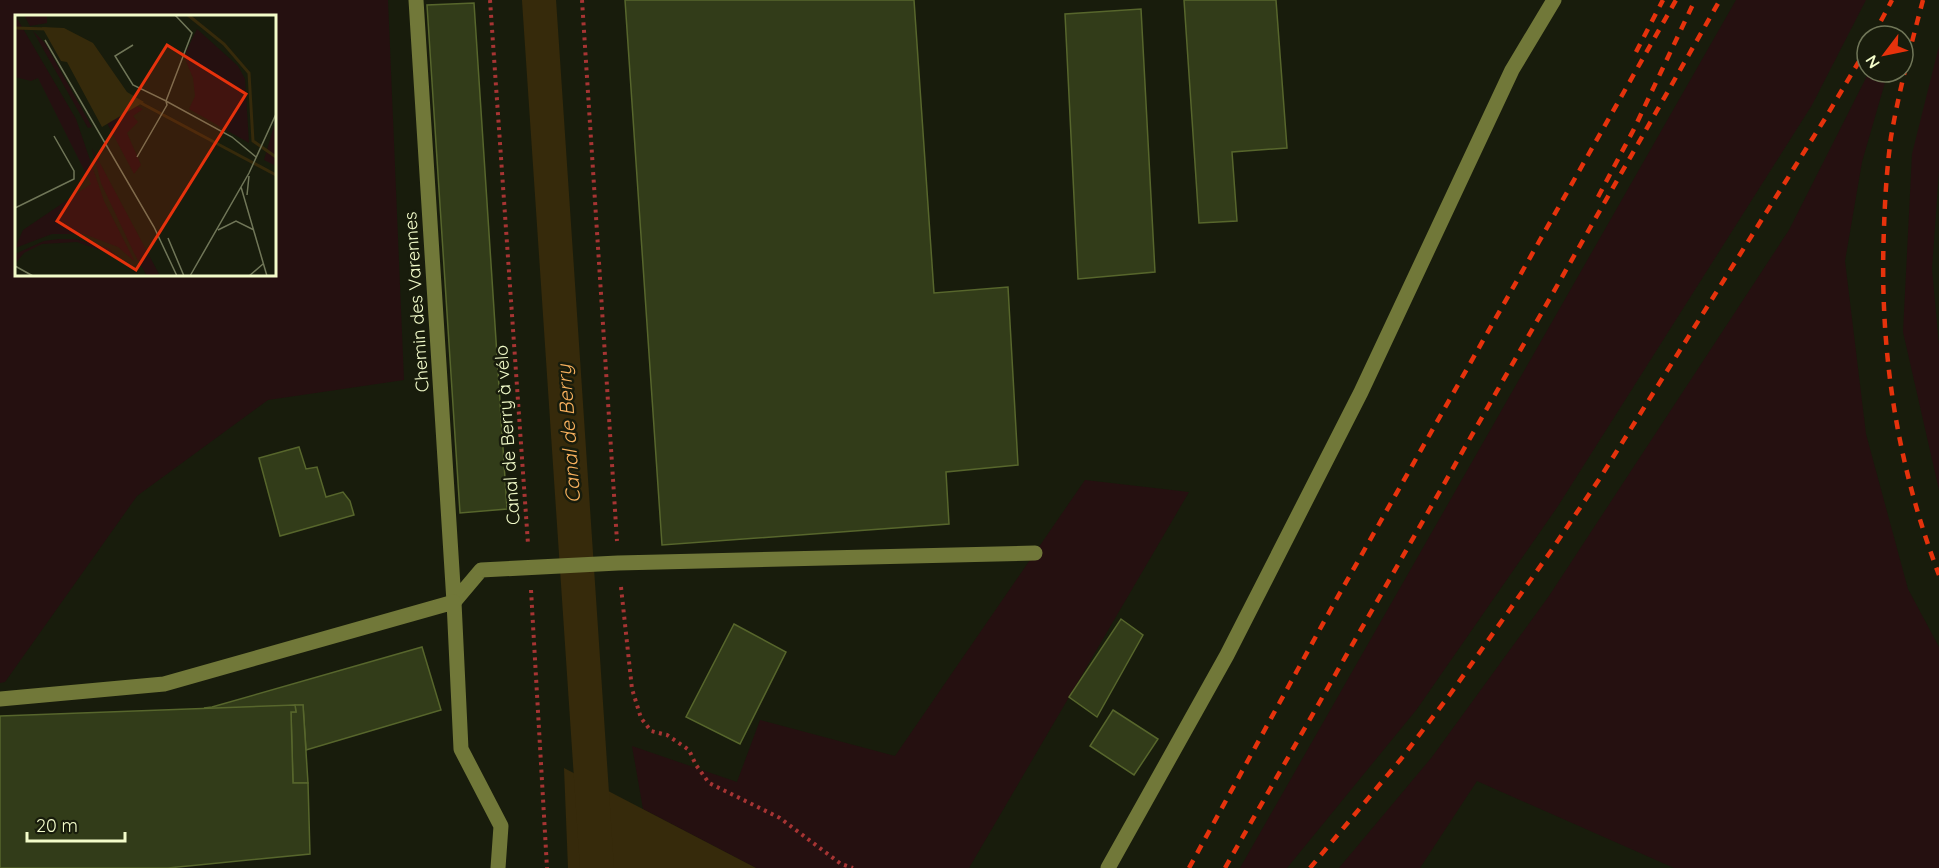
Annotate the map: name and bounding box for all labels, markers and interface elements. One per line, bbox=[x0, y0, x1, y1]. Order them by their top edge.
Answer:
inset map bbox=[15, 15, 276, 276]
north arrow bbox=[1855, 24, 1915, 84]
text: N bbox=[1861, 52, 1884, 72]
street label: Chemin des Varennes bbox=[398, 211, 434, 393]
street label: Canal de Berry à vélo bbox=[489, 344, 525, 526]
water label: Canal de Berry bbox=[551, 362, 585, 504]
scale bar bbox=[27, 805, 124, 843]
text: 20 m bbox=[36, 814, 78, 837]

